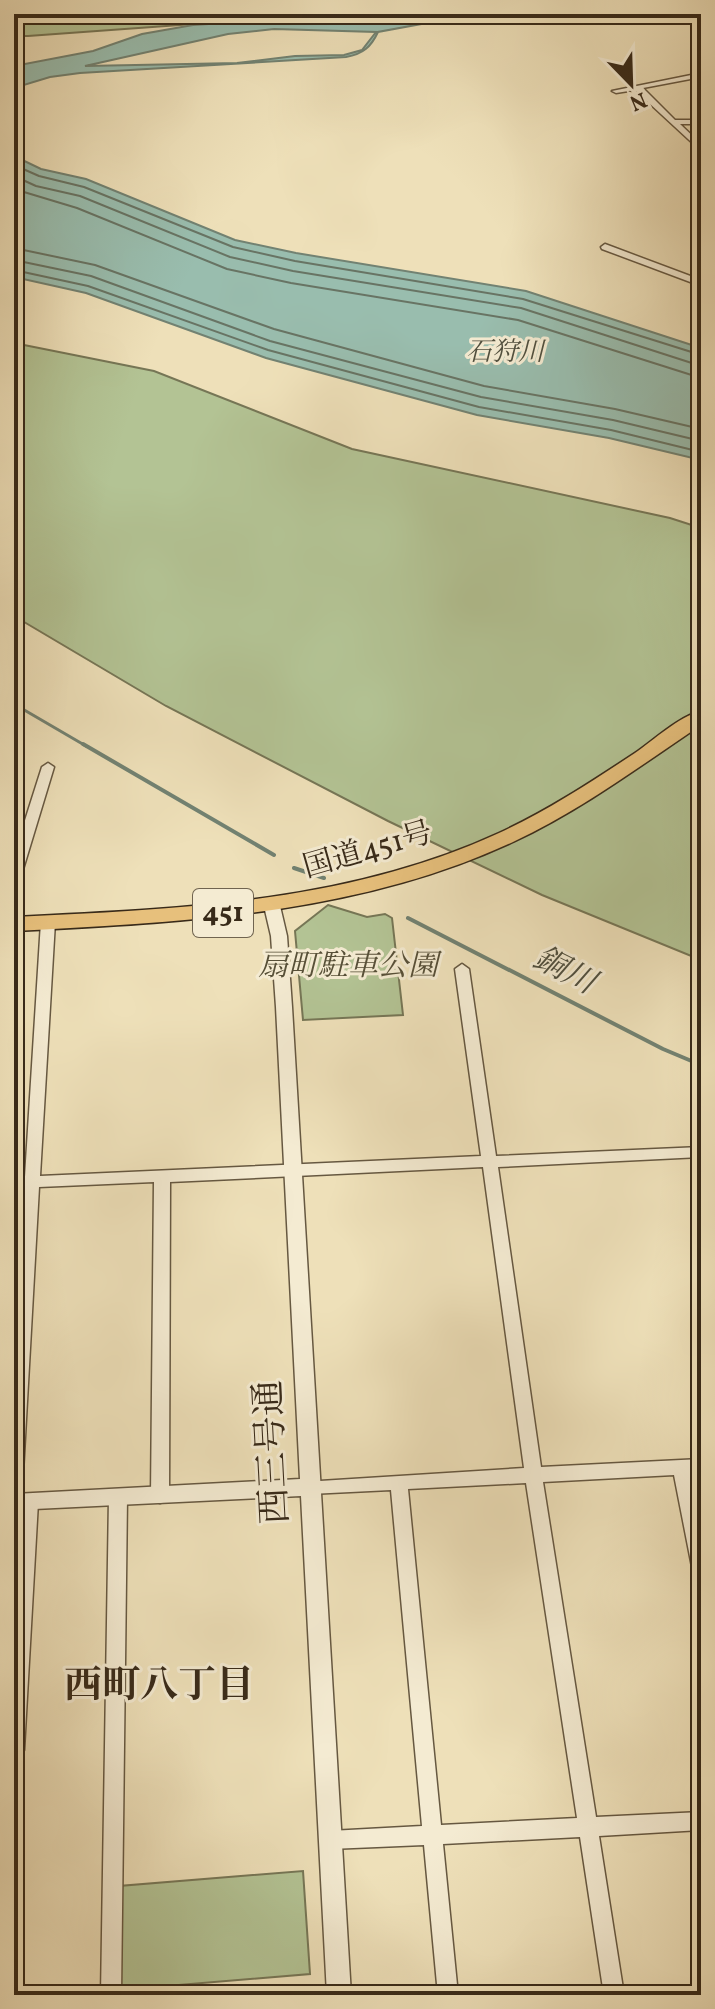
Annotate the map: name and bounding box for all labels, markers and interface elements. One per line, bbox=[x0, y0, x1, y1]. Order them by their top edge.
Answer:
north arrow bbox=[591, 44, 671, 124]
text: N bbox=[624, 83, 651, 118]
water label: 石狩川 bbox=[466, 335, 547, 371]
street label: 国道451号 bbox=[298, 812, 438, 890]
road number: 451 bbox=[193, 889, 253, 937]
water label: 銅川 bbox=[525, 938, 605, 1007]
park label: 扇町駐車公園 bbox=[258, 946, 443, 988]
street label: 西三号通 bbox=[245, 1379, 303, 1525]
district label: 西町八丁目 bbox=[64, 1661, 254, 1714]

